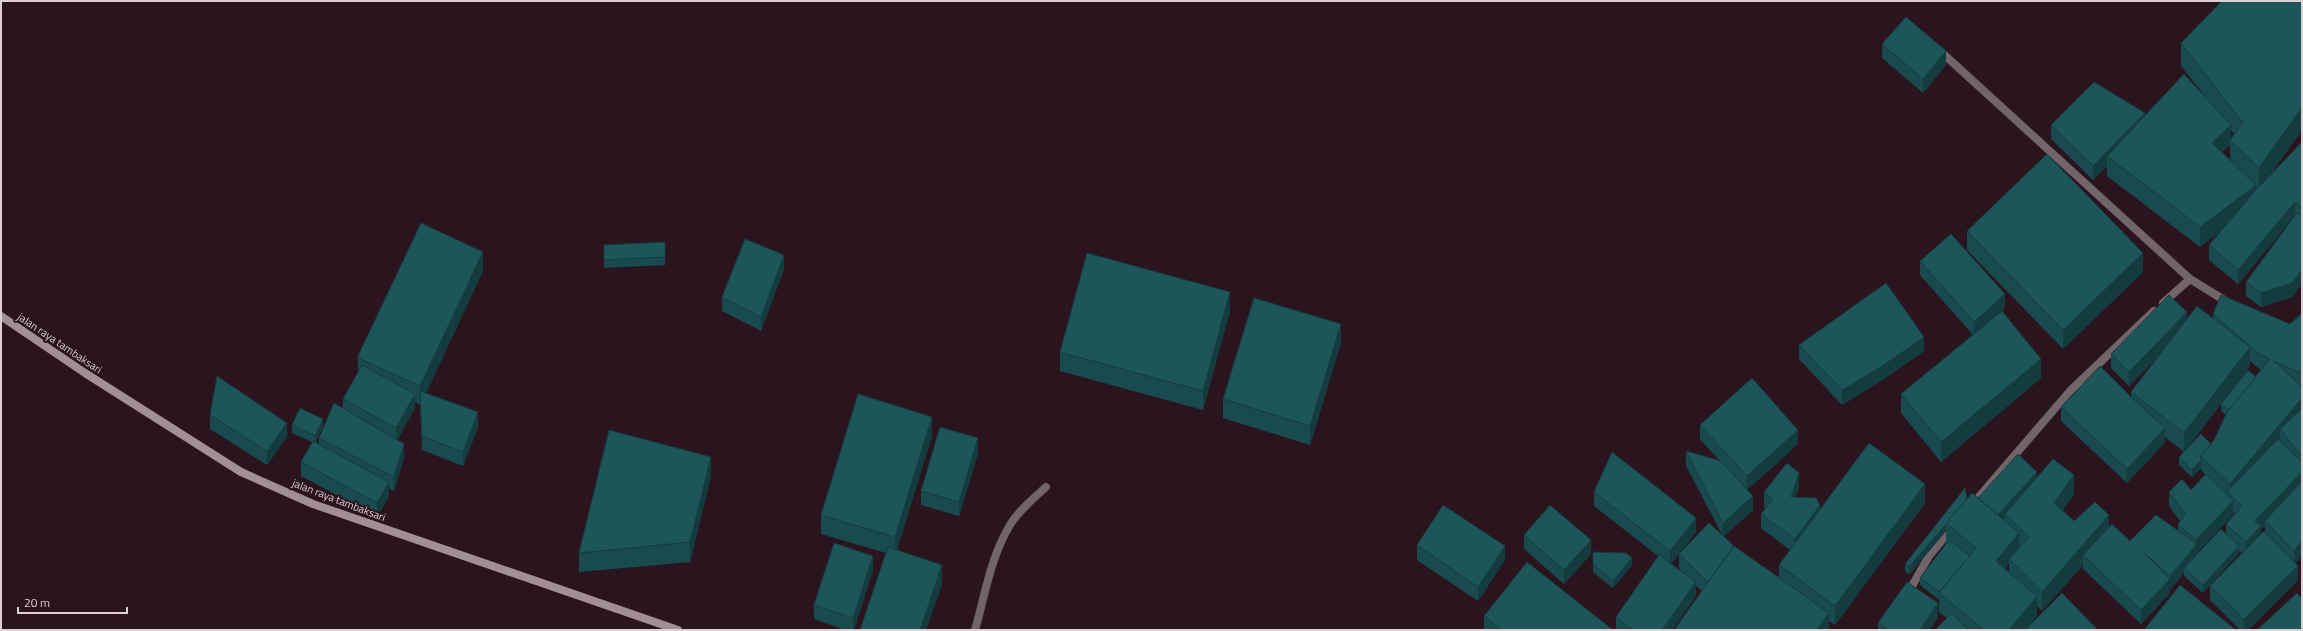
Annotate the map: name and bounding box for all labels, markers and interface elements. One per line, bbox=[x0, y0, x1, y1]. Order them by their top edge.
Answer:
street label: jalan raya tambaksari bbox=[14, 308, 105, 377]
street label: jalan raya tambaksari bbox=[289, 474, 388, 525]
scale bar bbox=[18, 589, 127, 615]
text: 20 m bbox=[24, 593, 50, 612]

